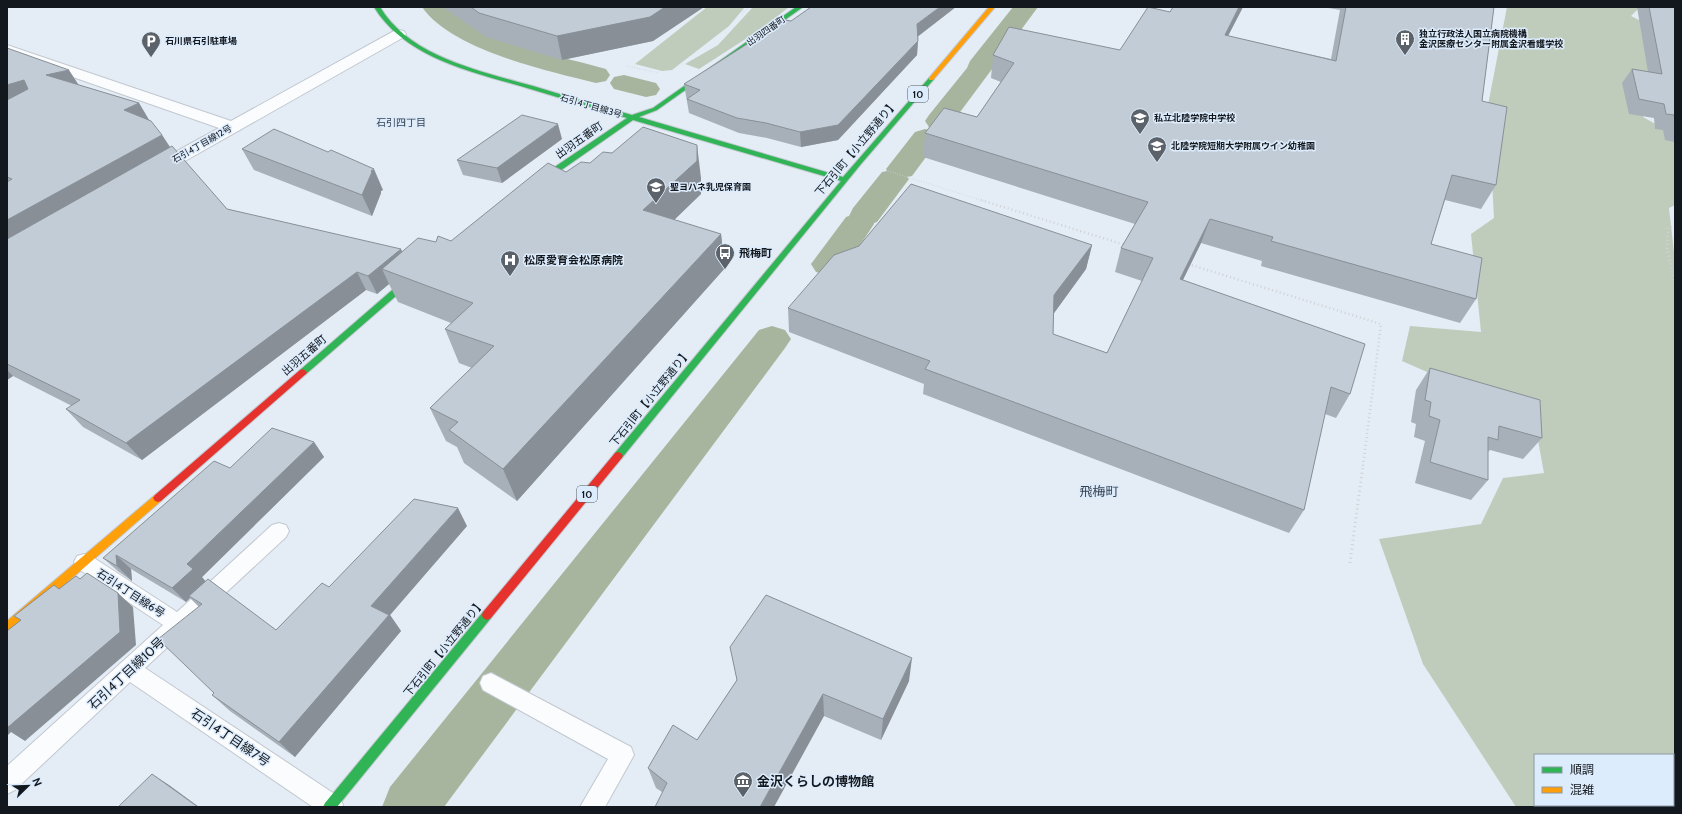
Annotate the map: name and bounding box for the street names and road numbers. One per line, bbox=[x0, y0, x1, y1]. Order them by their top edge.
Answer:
street label: 出羽四番町 bbox=[744, 13, 787, 48]
road number: 10 bbox=[908, 86, 928, 102]
street label: 石引4丁目線3号 bbox=[559, 91, 623, 120]
street label: 下石引町【小立野通り】 bbox=[812, 97, 900, 199]
street label: 出羽五番町 bbox=[552, 118, 606, 162]
street label: 石引4丁目線12号 bbox=[170, 122, 233, 165]
street label: 出羽五番町 bbox=[279, 332, 329, 378]
street label: 下石引町【小立野通り】 bbox=[606, 347, 694, 449]
road number: 10 bbox=[577, 486, 597, 502]
street label: 石引4丁目線6号 bbox=[94, 566, 168, 620]
street label: 下石引町【小立野通り】 bbox=[400, 597, 488, 699]
street label: 石引4丁目線10号 bbox=[84, 633, 168, 713]
street label: 石引4丁目線7号 bbox=[188, 705, 274, 769]

